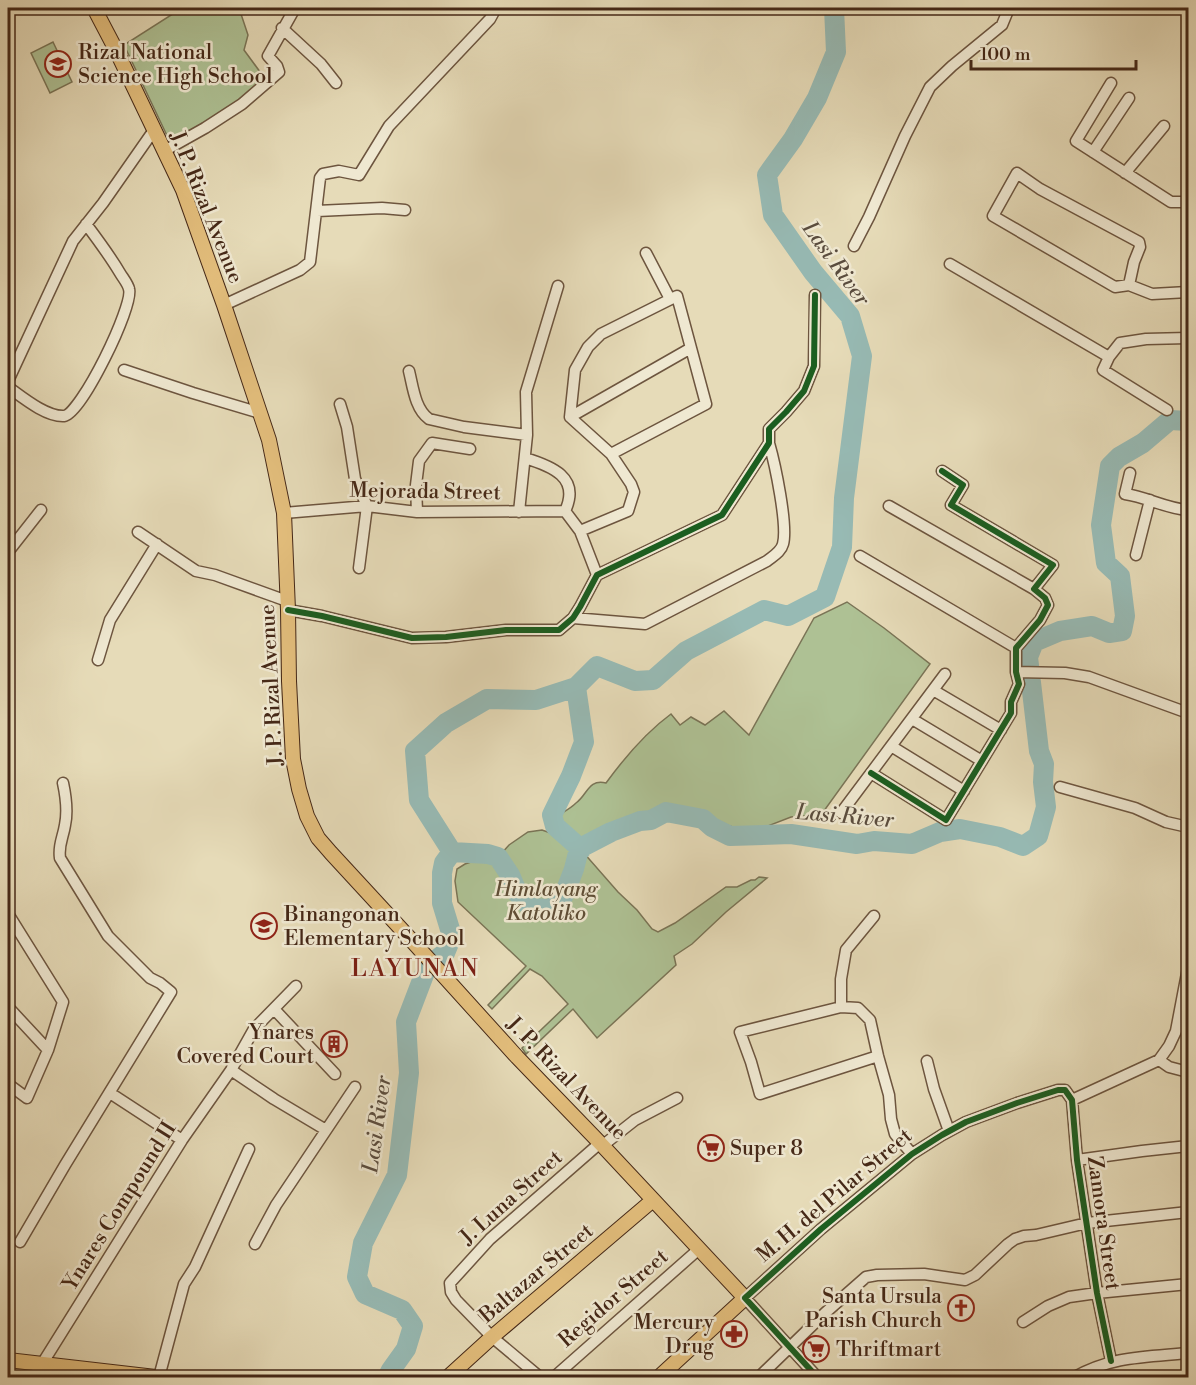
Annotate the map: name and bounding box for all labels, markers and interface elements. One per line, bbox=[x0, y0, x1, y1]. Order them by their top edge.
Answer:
scale bar bbox=[971, 33, 1136, 71]
place label: Rizal National Science High School bbox=[78, 40, 273, 90]
text: 100 m bbox=[980, 43, 1031, 66]
school or university icon: Rizal National Science High School bbox=[43, 49, 73, 79]
street label: J. P. Rizal Avenue bbox=[163, 127, 248, 287]
water label: Lasi River bbox=[795, 216, 876, 312]
street label: Mejorada Street bbox=[349, 478, 501, 506]
street label: J. P. Rizal Avenue bbox=[255, 604, 289, 767]
water label: Lasi River bbox=[794, 799, 895, 834]
park label: Himlayang Katoliko bbox=[494, 877, 599, 927]
place label: Binangonan Elementary School bbox=[283, 902, 464, 952]
school or university icon: Binangonan Elementary School bbox=[249, 911, 279, 941]
district label: LAYUNAN bbox=[351, 954, 479, 984]
street label: J. P. Rizal Avenue bbox=[500, 1011, 632, 1146]
place label: Ynares Covered Court bbox=[176, 1020, 315, 1070]
building icon: Ynares Covered Court bbox=[319, 1029, 349, 1059]
water label: Lasi River bbox=[357, 1073, 398, 1176]
street label: Ynares Compound II bbox=[57, 1117, 182, 1297]
street label: M. H. del Pilar Street bbox=[752, 1123, 918, 1268]
supermarket icon: Super 8 bbox=[696, 1133, 726, 1163]
place label: Super 8 bbox=[730, 1136, 803, 1162]
street label: J. Luna Street bbox=[454, 1145, 569, 1251]
street label: Zamora Street bbox=[1081, 1154, 1125, 1293]
street label: Baltazar Street bbox=[473, 1218, 599, 1330]
street label: Regidor Street bbox=[553, 1244, 674, 1353]
place label: Santa Ursula Parish Church bbox=[805, 1284, 942, 1334]
church icon: Santa Ursula Parish Church bbox=[946, 1293, 976, 1323]
place label: Mercury Drug bbox=[633, 1310, 715, 1360]
pharmacy icon: Mercury Drug bbox=[719, 1319, 749, 1349]
supermarket icon: Thriftmart bbox=[801, 1334, 831, 1364]
place label: Thriftmart bbox=[836, 1337, 942, 1363]

